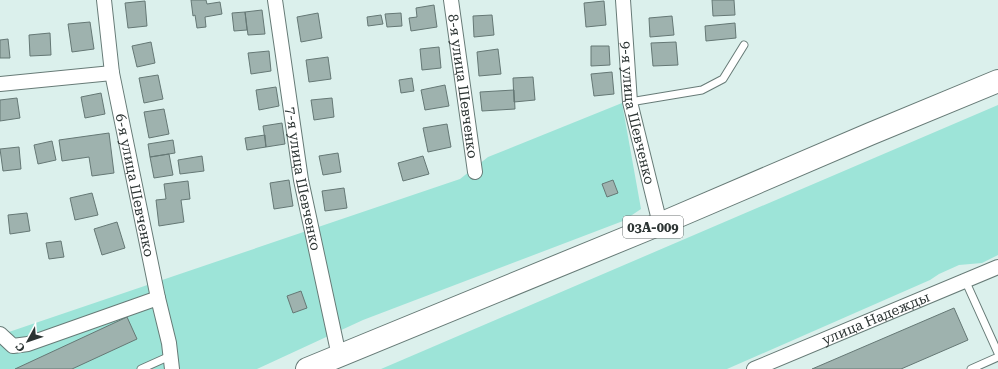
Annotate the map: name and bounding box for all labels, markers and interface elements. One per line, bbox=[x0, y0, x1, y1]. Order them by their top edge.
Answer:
street label: 8-я улица Шевченко bbox=[445, 13, 481, 159]
street label: 9-я улица Шевченко bbox=[618, 41, 658, 186]
street label: 7-я улица Шевченко bbox=[283, 106, 324, 252]
street label: 6-я улица Шевченко bbox=[113, 112, 157, 258]
road number: 03А-009 bbox=[623, 216, 683, 238]
street label: улица Надежды bbox=[820, 289, 932, 348]
north arrow bbox=[8, 321, 48, 361]
text: С bbox=[13, 340, 28, 354]

